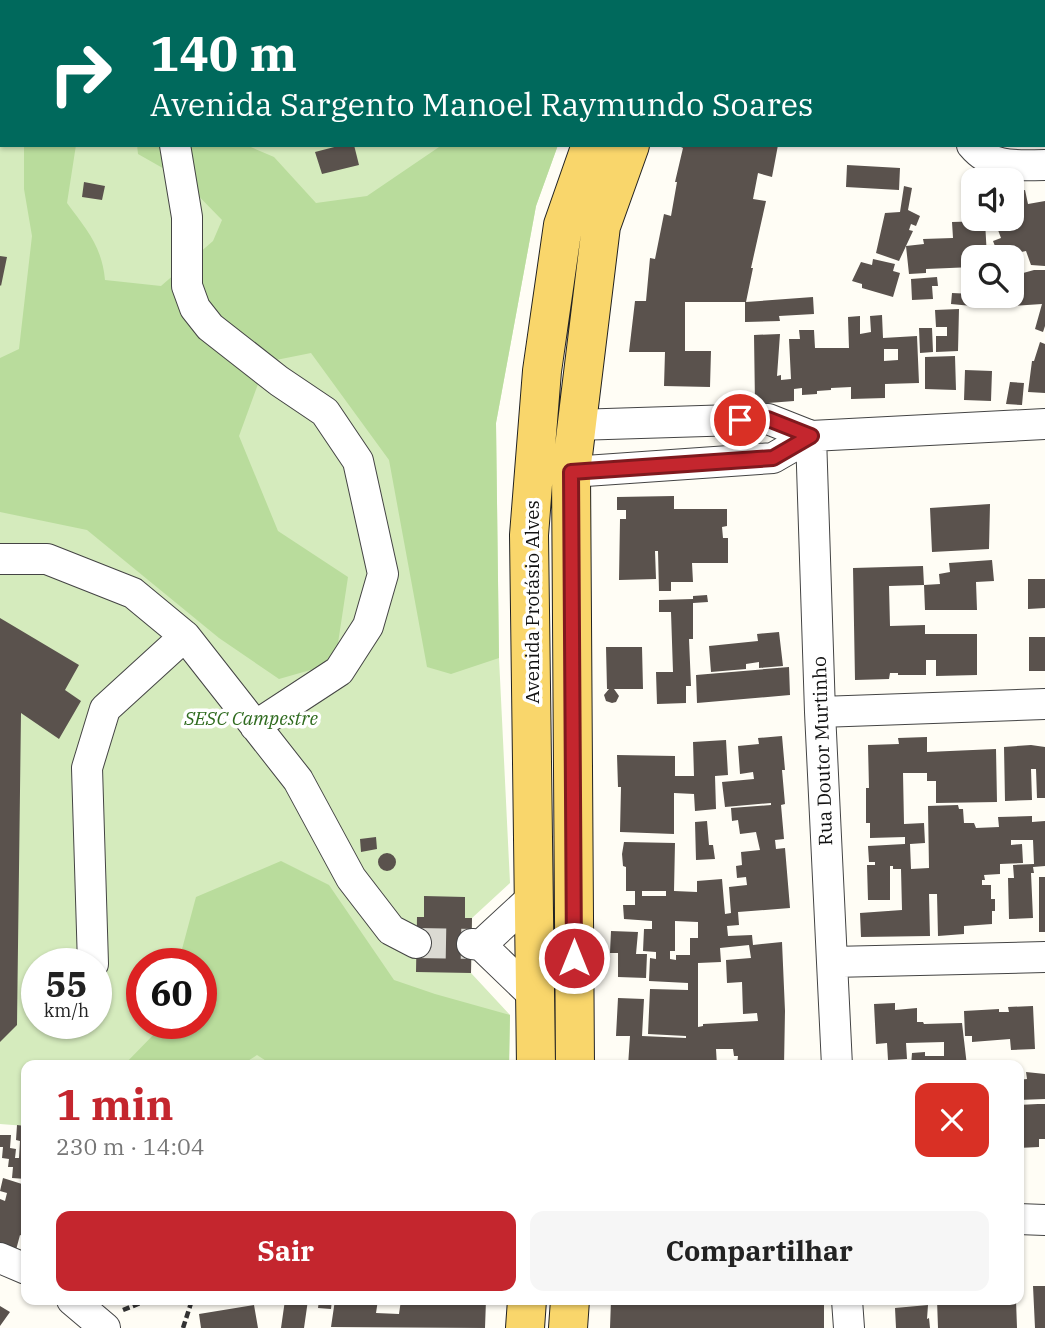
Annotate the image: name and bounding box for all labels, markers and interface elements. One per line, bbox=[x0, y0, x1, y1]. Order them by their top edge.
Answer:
text: 140 m bbox=[150, 21, 297, 84]
icon: right bbox=[35, 28, 126, 119]
text: Avenida Sargento Manoel Raymundo Soares bbox=[150, 83, 813, 125]
map controls bbox=[961, 168, 1024, 308]
button: sound bbox=[961, 168, 1024, 231]
button: search bbox=[961, 245, 1024, 308]
pin bbox=[710, 390, 770, 450]
icon: arrive bbox=[721, 401, 759, 439]
street label: Avenida Protásio Alves bbox=[520, 500, 544, 704]
street label: Rua Doutor Murtinho bbox=[807, 656, 837, 846]
park label: SESC Campestre bbox=[183, 706, 318, 730]
position arrow bbox=[537, 921, 611, 995]
speed limit sign: 60 bbox=[126, 948, 217, 1039]
text: 55 bbox=[45, 961, 88, 1007]
text: km/h bbox=[44, 999, 89, 1022]
text: 1 min bbox=[56, 1077, 174, 1132]
button: close bbox=[915, 1083, 989, 1157]
text: 230 m · 14:04 bbox=[56, 1131, 205, 1161]
button: Sair bbox=[56, 1211, 516, 1291]
button: Compartilhar bbox=[530, 1211, 989, 1291]

